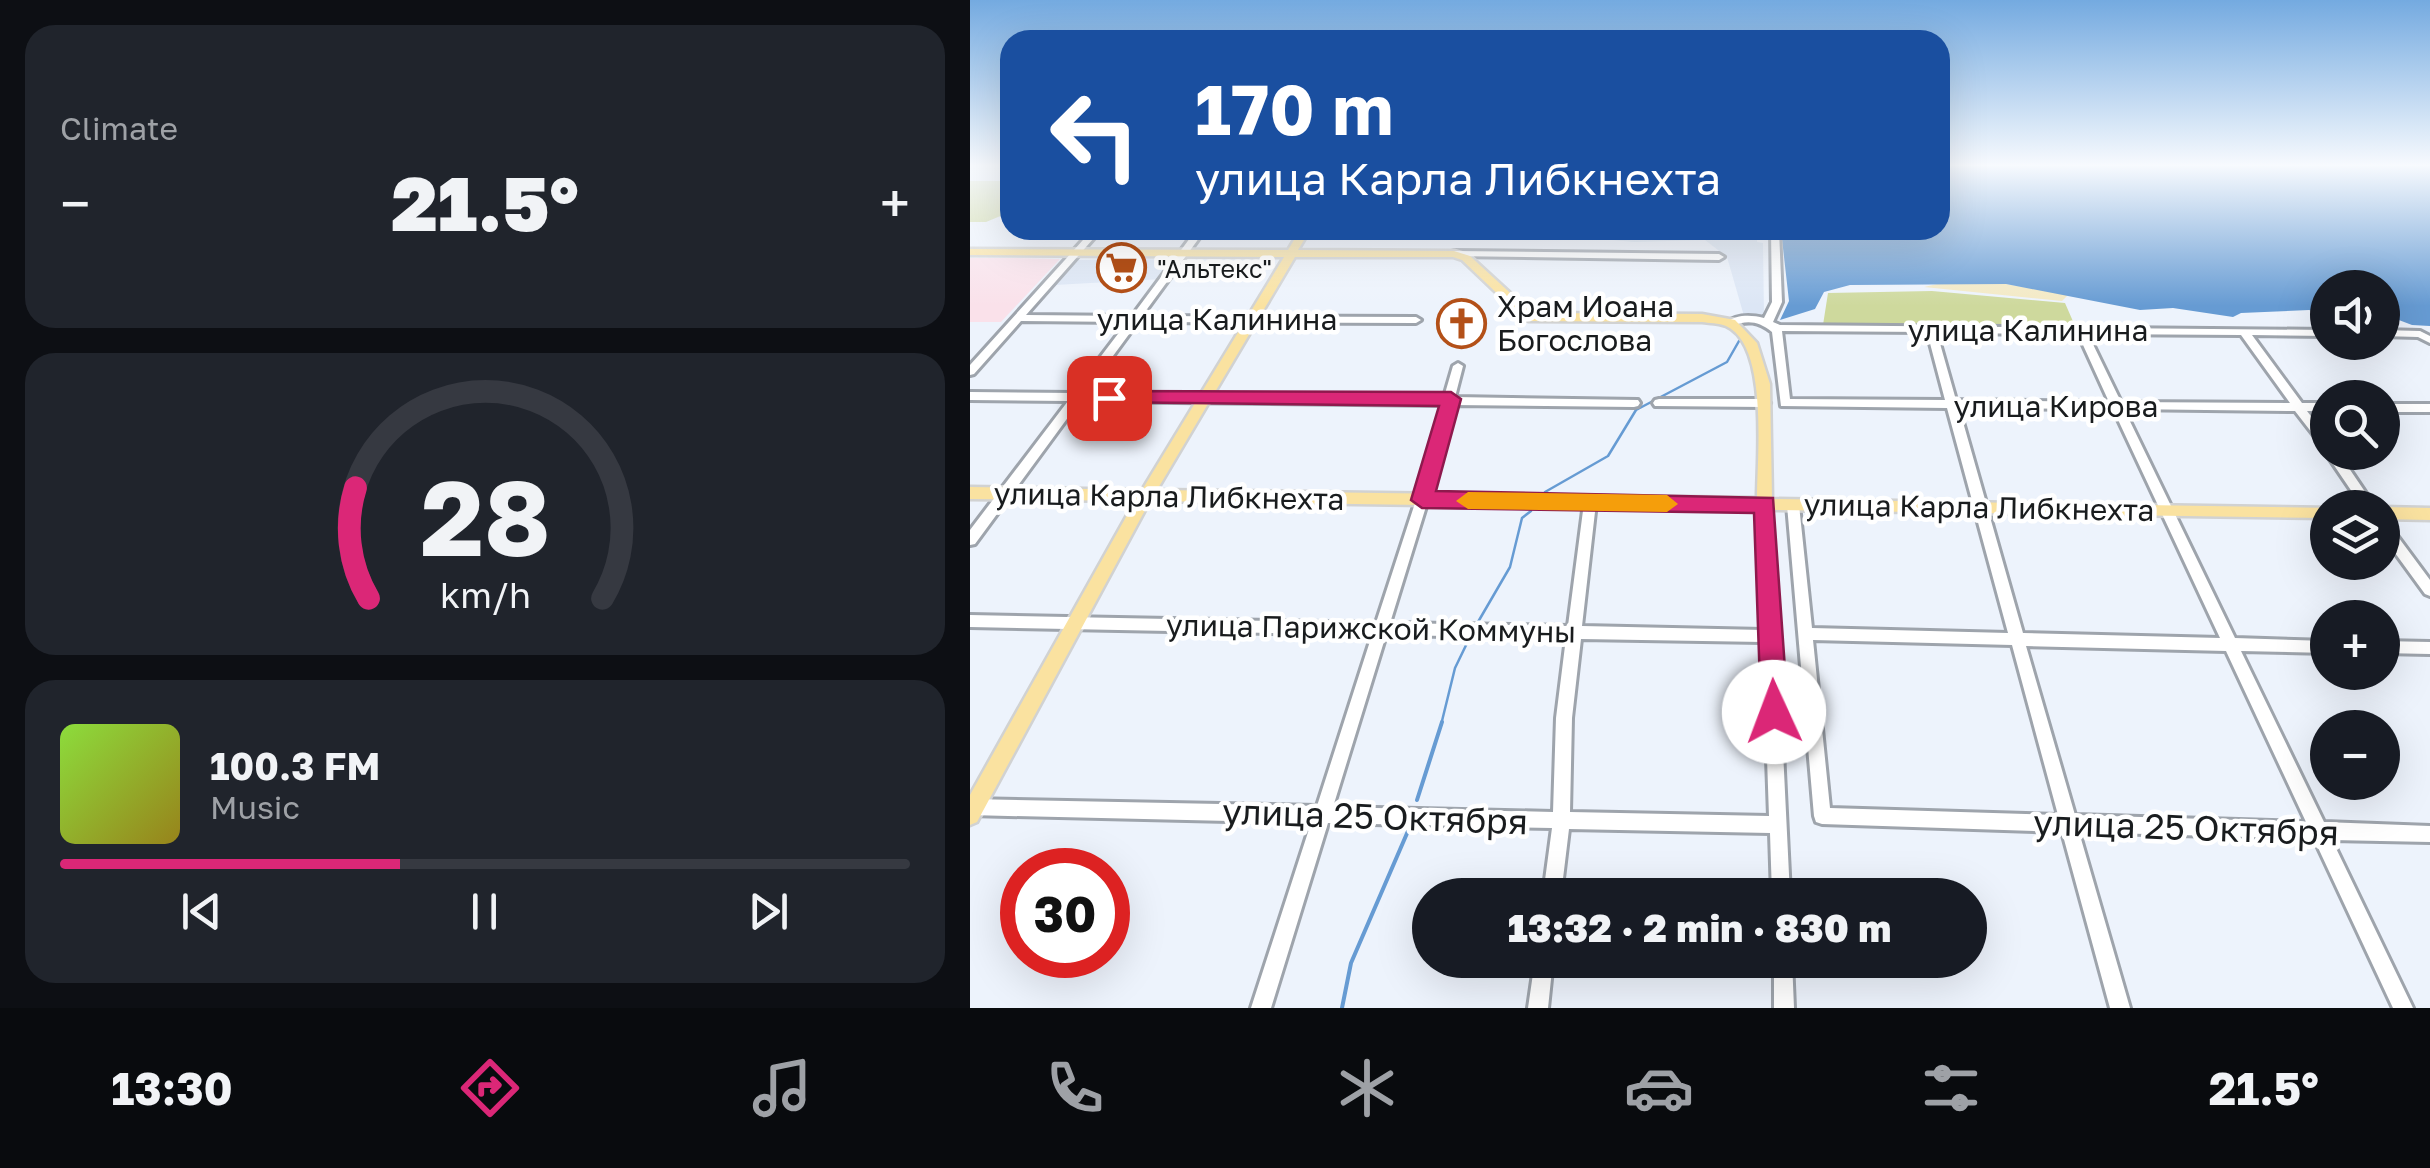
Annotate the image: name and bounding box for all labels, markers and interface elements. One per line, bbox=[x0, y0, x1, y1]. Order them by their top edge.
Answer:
text: 170 m bbox=[1195, 66, 1393, 150]
icon: left bbox=[1030, 70, 1160, 200]
text: Climate bbox=[60, 109, 178, 147]
text: улица Карла Либкнехта bbox=[1195, 151, 1721, 205]
text: 21.5° bbox=[391, 157, 579, 248]
text: − bbox=[60, 170, 90, 236]
text: + bbox=[880, 170, 910, 236]
supermarket icon: "Альтекс" bbox=[1096, 242, 1148, 294]
place label: "Альтекс" bbox=[1157, 253, 1272, 284]
map controls bbox=[2310, 270, 2400, 800]
button: sound bbox=[2310, 270, 2400, 360]
place label: Храм Иоана Богослова bbox=[1497, 288, 1674, 358]
church icon: Храм Иоана Богослова bbox=[1436, 297, 1488, 349]
street label: улица Калинина bbox=[1097, 301, 1337, 337]
street label: улица Калинина bbox=[1908, 312, 2148, 348]
pin bbox=[1067, 356, 1152, 441]
icon: arrive bbox=[1082, 371, 1137, 426]
button: search bbox=[2310, 380, 2400, 470]
street label: улица Кирова bbox=[1953, 388, 2159, 424]
text: 28 bbox=[420, 454, 550, 579]
street label: улица Карла Либкнехта bbox=[993, 475, 1345, 517]
street label: улица Карла Либкнехта bbox=[1803, 486, 2155, 528]
button: layers bbox=[2310, 490, 2400, 580]
text: km/h bbox=[440, 573, 530, 616]
button: + bbox=[2310, 600, 2400, 690]
street label: улица Парижской Коммуны bbox=[1166, 606, 1576, 650]
position arrow bbox=[1722, 660, 1826, 764]
button: − bbox=[2310, 710, 2400, 800]
text: 100.3 FM bbox=[210, 743, 380, 788]
text: Music bbox=[210, 788, 300, 826]
street label: улица 25 Октября bbox=[1221, 790, 1529, 842]
street label: улица 25 Октября bbox=[2032, 801, 2340, 853]
speed limit sign: 30 bbox=[1000, 848, 1130, 978]
icon: previous bbox=[174, 884, 229, 939]
icon: pause bbox=[457, 884, 512, 939]
icon: next bbox=[741, 884, 796, 939]
text: 13:32 · 2 min · 830 m bbox=[1508, 905, 1891, 950]
icon: directions bbox=[455, 1053, 525, 1123]
icon: music bbox=[747, 1053, 817, 1123]
icon: phone bbox=[1040, 1053, 1110, 1123]
icon: climate bbox=[1332, 1053, 1402, 1123]
icon: car bbox=[1624, 1053, 1694, 1123]
icon: filters bbox=[1916, 1053, 1986, 1123]
text: 13:30 bbox=[111, 1061, 233, 1115]
text: 21.5° bbox=[2209, 1061, 2319, 1115]

